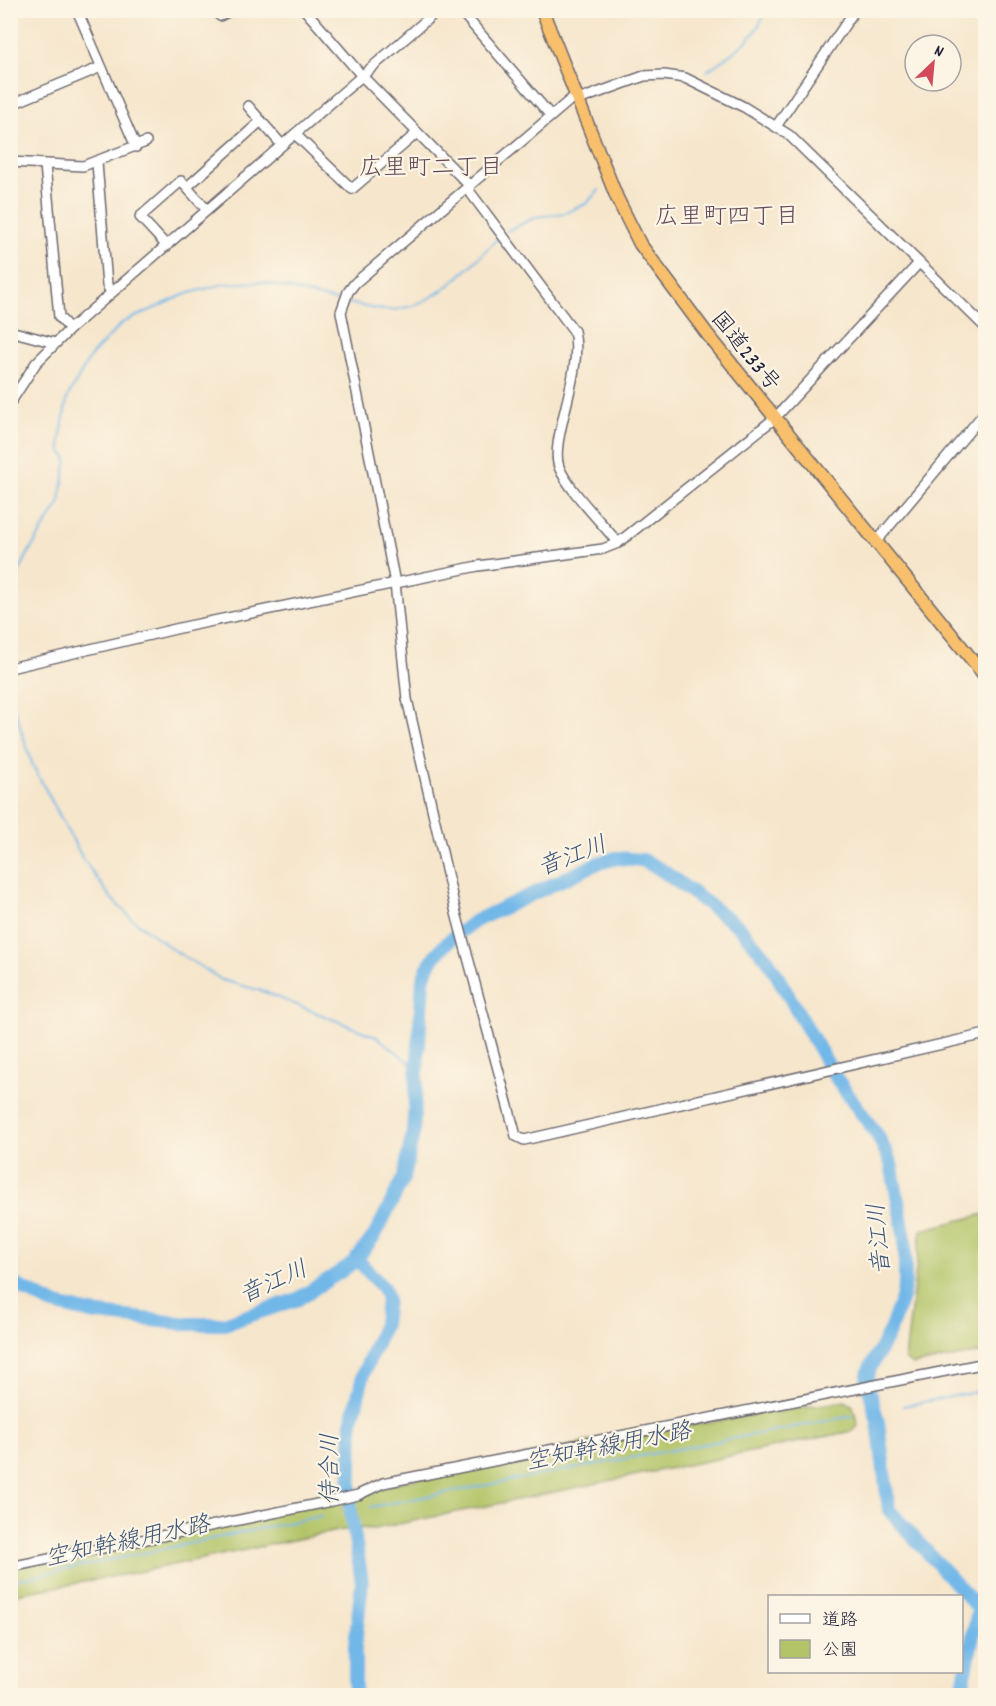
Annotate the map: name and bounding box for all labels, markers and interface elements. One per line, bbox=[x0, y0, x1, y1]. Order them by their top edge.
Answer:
north arrow bbox=[903, 33, 963, 93]
text: N bbox=[930, 40, 947, 64]
district label: 広里町二丁目 bbox=[359, 152, 503, 186]
district label: 広里町四丁目 bbox=[655, 201, 799, 235]
street label: 国道233号 bbox=[702, 305, 786, 399]
water label: 音江川 bbox=[533, 829, 613, 887]
water label: 音江川 bbox=[861, 1201, 901, 1276]
water label: 音江川 bbox=[234, 1254, 314, 1314]
water label: 空知幹線用水路 bbox=[523, 1415, 696, 1481]
water label: 侍合川 bbox=[315, 1433, 349, 1505]
water label: 空知幹線用水路 bbox=[42, 1508, 215, 1577]
legend bbox=[768, 1595, 963, 1673]
text: 道路 bbox=[822, 1609, 858, 1634]
text: 公園 bbox=[822, 1639, 858, 1664]

